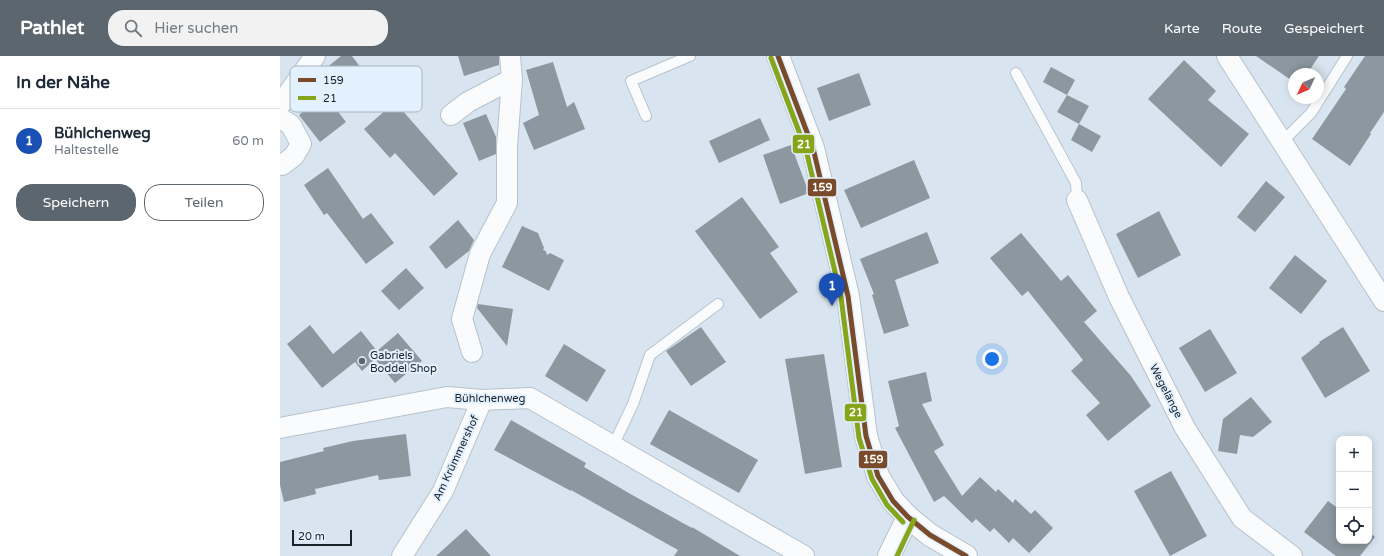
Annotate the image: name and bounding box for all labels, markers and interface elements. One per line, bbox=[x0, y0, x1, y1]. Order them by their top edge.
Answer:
search box bbox=[108, 10, 388, 46]
text: Pathlet bbox=[20, 17, 84, 39]
icon: search bbox=[122, 17, 144, 39]
text: Hier suchen bbox=[154, 19, 238, 37]
text: Karte bbox=[1164, 20, 1200, 37]
text: Route bbox=[1222, 20, 1262, 37]
text: Gespeichert bbox=[1284, 20, 1364, 37]
legend bbox=[290, 66, 422, 112]
north arrow bbox=[1288, 68, 1324, 104]
text: In der Nähe bbox=[16, 72, 110, 93]
text: 159 bbox=[323, 74, 344, 87]
text: 21 bbox=[323, 92, 337, 105]
text: Bühlchenweg bbox=[54, 124, 151, 142]
text: 1 bbox=[25, 133, 33, 149]
text: 60 m bbox=[232, 133, 264, 149]
line badge: 21 bbox=[792, 134, 815, 154]
text: 21 bbox=[797, 138, 811, 151]
text: Haltestelle bbox=[54, 142, 119, 158]
line badge: 159 bbox=[807, 178, 837, 197]
text: 159 bbox=[812, 181, 832, 194]
button: Speichern bbox=[16, 184, 136, 221]
button: Teilen bbox=[144, 184, 264, 221]
pin: 1 bbox=[819, 273, 845, 306]
place label: Gabriels Boddel Shop bbox=[370, 349, 437, 375]
your location bbox=[982, 349, 1002, 369]
marker: Gabriels Boddel Shop bbox=[357, 356, 367, 366]
street label: Wegelänge bbox=[1147, 362, 1185, 420]
street label: Bühlchenweg bbox=[455, 392, 525, 405]
line badge: 21 bbox=[844, 403, 867, 422]
text: 21 bbox=[849, 406, 863, 419]
street label: Am Krümmershof bbox=[430, 412, 482, 503]
map controls bbox=[1336, 436, 1372, 544]
button: + bbox=[1336, 436, 1372, 472]
line badge: 159 bbox=[858, 450, 888, 469]
text: 159 bbox=[863, 453, 883, 466]
button: − bbox=[1336, 472, 1372, 508]
button: locate bbox=[1336, 508, 1372, 544]
scale bar bbox=[292, 528, 352, 547]
text: 20 m bbox=[298, 530, 325, 543]

